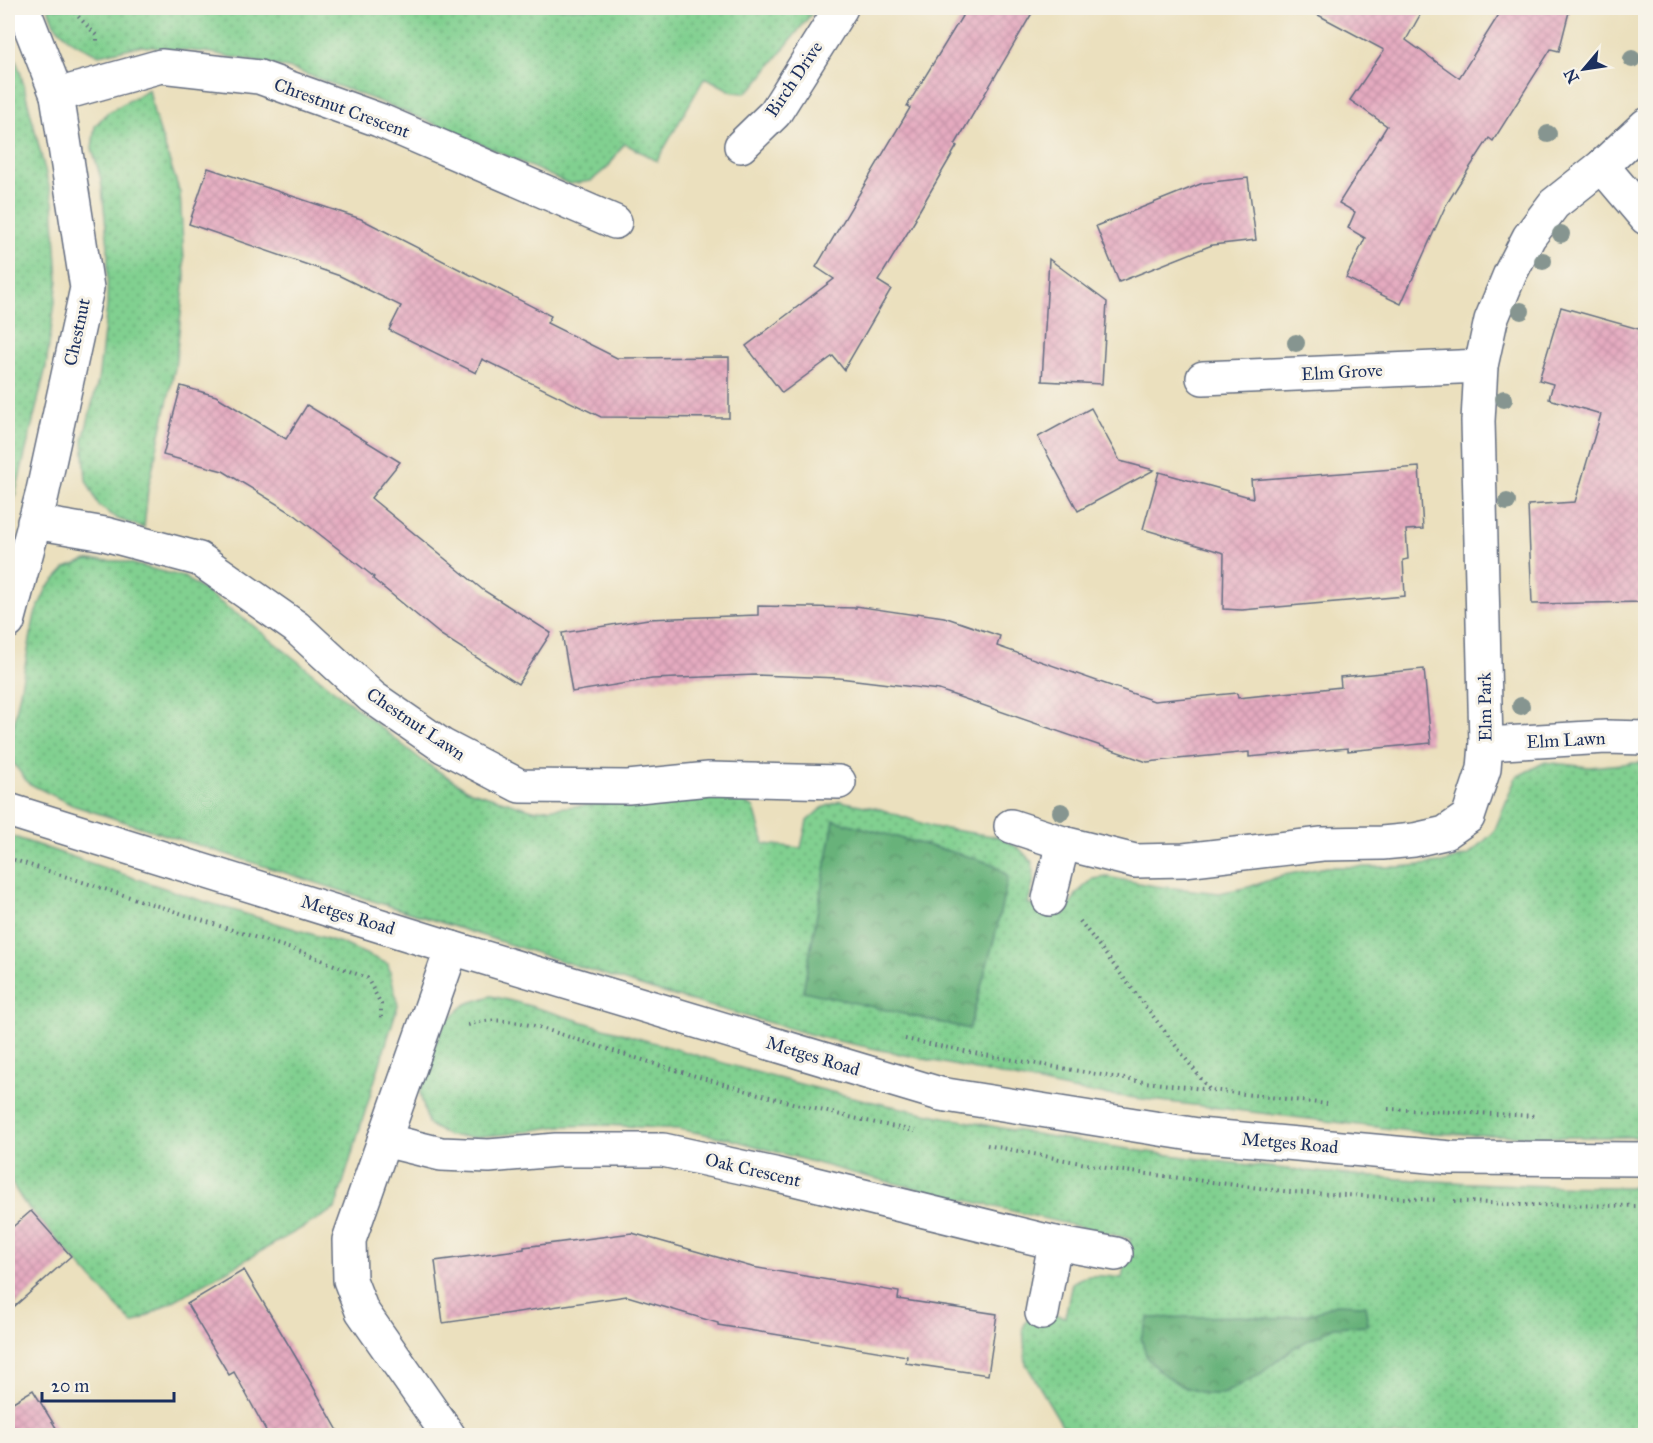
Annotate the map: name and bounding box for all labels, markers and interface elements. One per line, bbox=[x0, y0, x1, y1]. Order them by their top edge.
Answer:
street label: Birch Drive bbox=[761, 37, 827, 121]
north arrow bbox=[1554, 39, 1614, 99]
text: N bbox=[1560, 65, 1583, 87]
street label: Chrestnut Crescent bbox=[271, 73, 413, 143]
street label: Chestnut bbox=[59, 296, 95, 368]
street label: Elm Grove bbox=[1301, 359, 1383, 385]
street label: Elm Park bbox=[1473, 672, 1497, 742]
street label: Chestnut Lawn bbox=[362, 683, 470, 765]
street label: Elm Lawn bbox=[1526, 727, 1606, 753]
street label: Metges Road bbox=[298, 890, 398, 941]
street label: Metges Road bbox=[763, 1031, 863, 1082]
street label: Metges Road bbox=[1241, 1128, 1339, 1159]
street label: Oak Crescent bbox=[703, 1148, 804, 1192]
scale bar bbox=[42, 1365, 174, 1403]
text: 20 m bbox=[51, 1375, 89, 1397]

